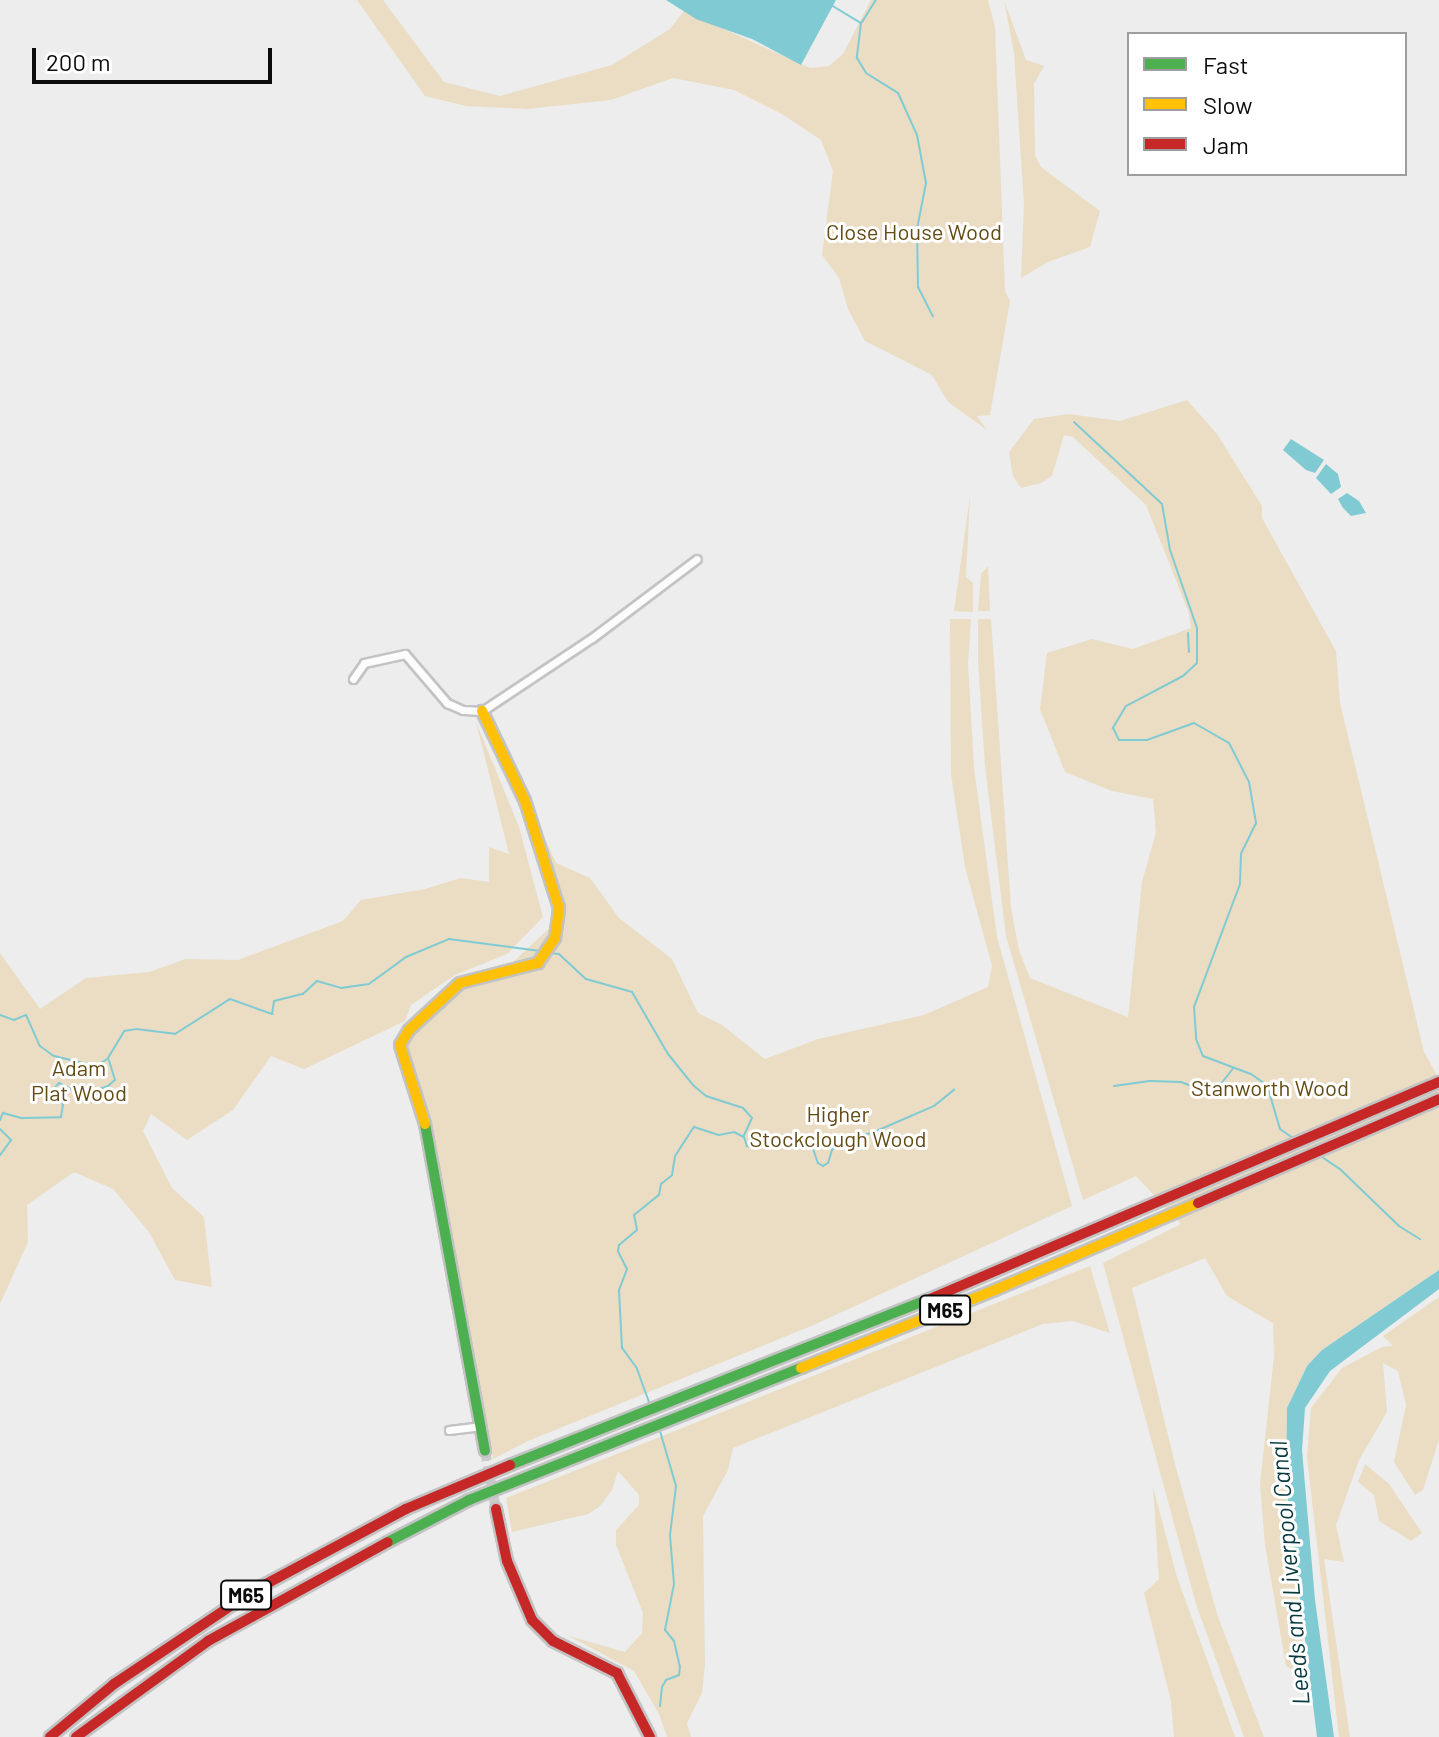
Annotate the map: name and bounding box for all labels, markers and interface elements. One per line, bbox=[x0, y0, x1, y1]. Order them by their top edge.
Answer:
scale bar bbox=[36, 32, 276, 82]
legend bbox=[1127, 32, 1407, 176]
text: 200 m bbox=[46, 47, 111, 76]
text: Fast bbox=[1203, 50, 1248, 79]
text: Slow bbox=[1203, 90, 1252, 119]
text: Jam bbox=[1203, 130, 1249, 159]
park label: Close House Wood bbox=[826, 219, 1002, 245]
park label: Adam Plat Wood bbox=[31, 1054, 127, 1106]
park label: Stanworth Wood bbox=[1191, 1075, 1349, 1101]
park label: Higher Stockclough Wood bbox=[749, 1100, 927, 1152]
road number: M65 bbox=[919, 1294, 971, 1326]
water label: Leeds and Liverpool Canal bbox=[1263, 1440, 1315, 1706]
road number: M65 bbox=[220, 1579, 272, 1611]

